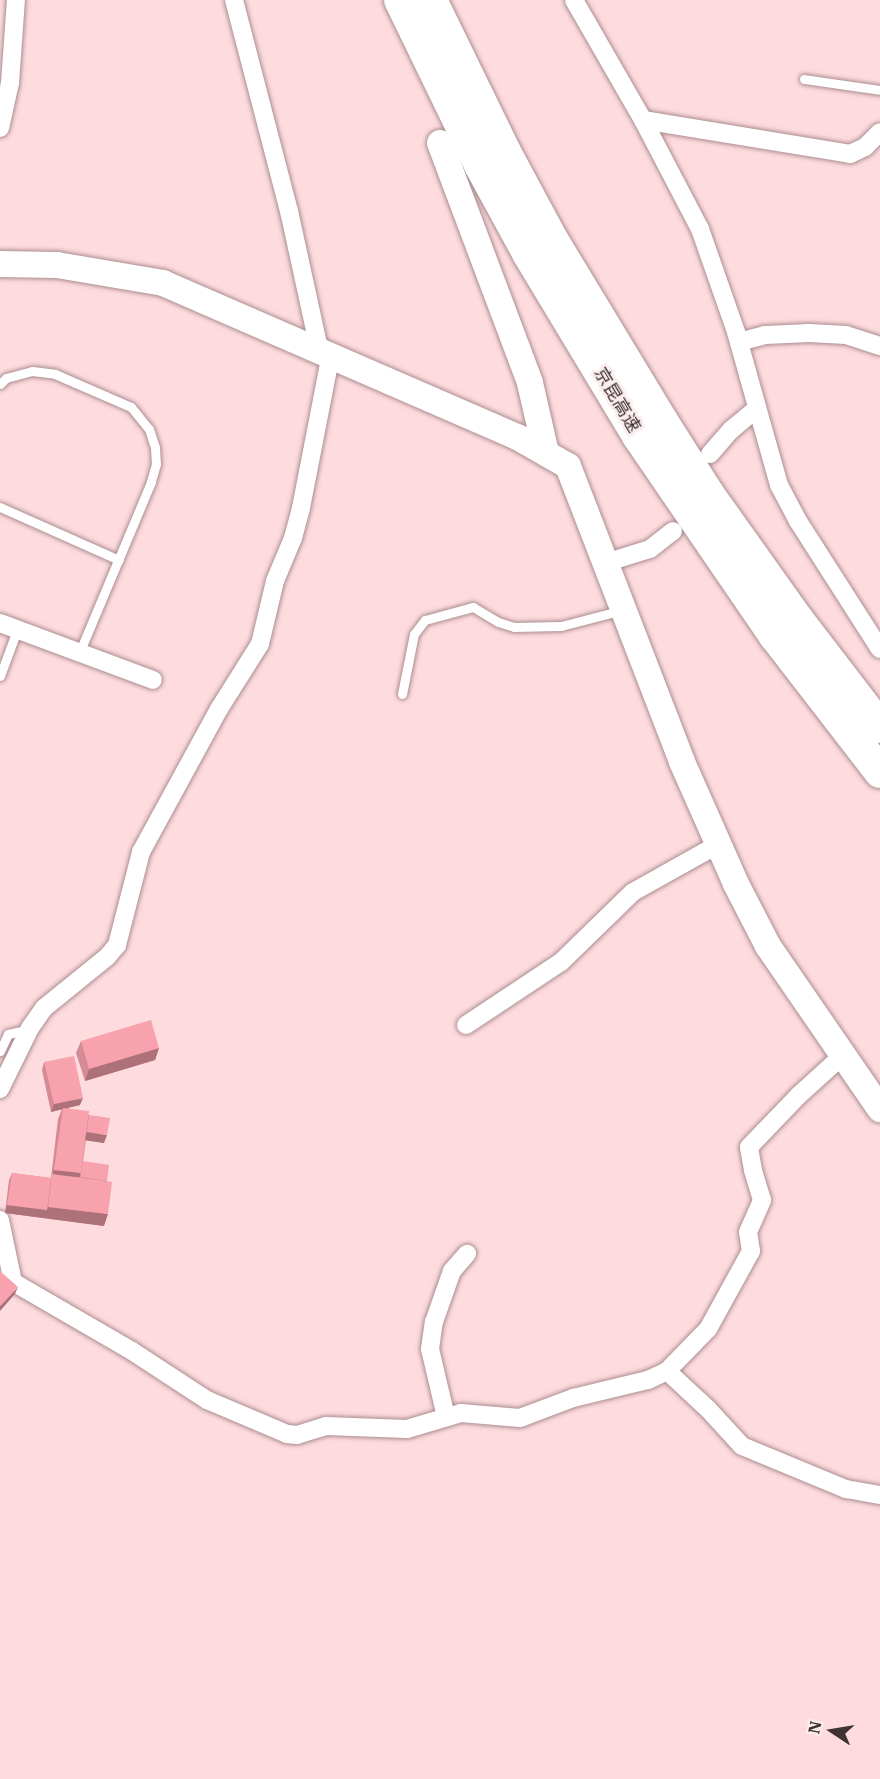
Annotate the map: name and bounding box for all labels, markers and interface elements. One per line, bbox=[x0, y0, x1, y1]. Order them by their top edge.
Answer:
street label: 京昆高速 bbox=[589, 364, 645, 436]
north arrow bbox=[802, 1701, 862, 1761]
text: N bbox=[803, 1719, 825, 1736]

